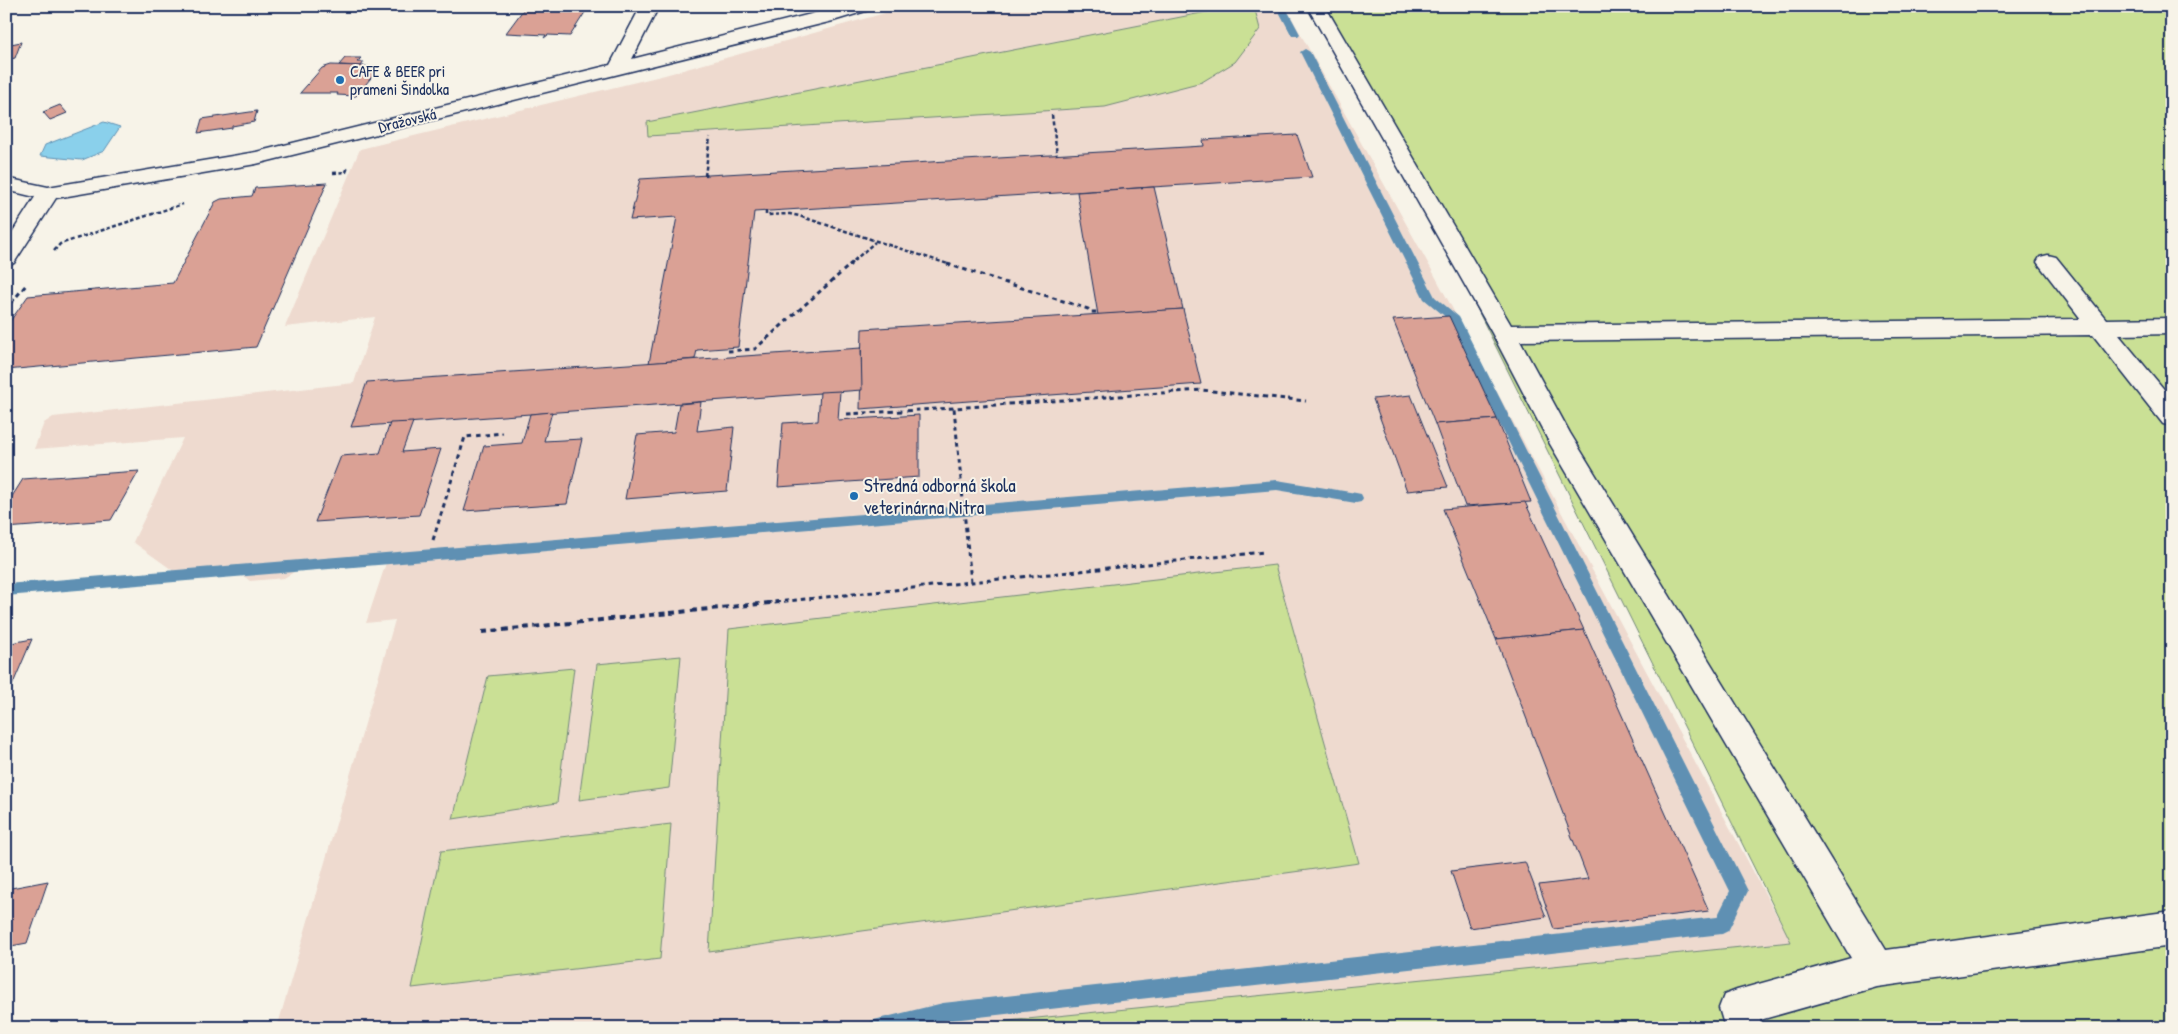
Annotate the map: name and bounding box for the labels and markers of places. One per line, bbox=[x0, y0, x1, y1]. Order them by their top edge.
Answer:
place label: CAFE & BEER pri prameni Šindolka bbox=[350, 60, 449, 100]
marker: CAFE & BEER pri prameni Šindolka bbox=[334, 74, 346, 86]
place label: Stredná odborná škola veterinárna Nitra bbox=[864, 472, 1016, 520]
marker: Stredná odborná škola veterinárna Nitra bbox=[848, 490, 860, 502]

